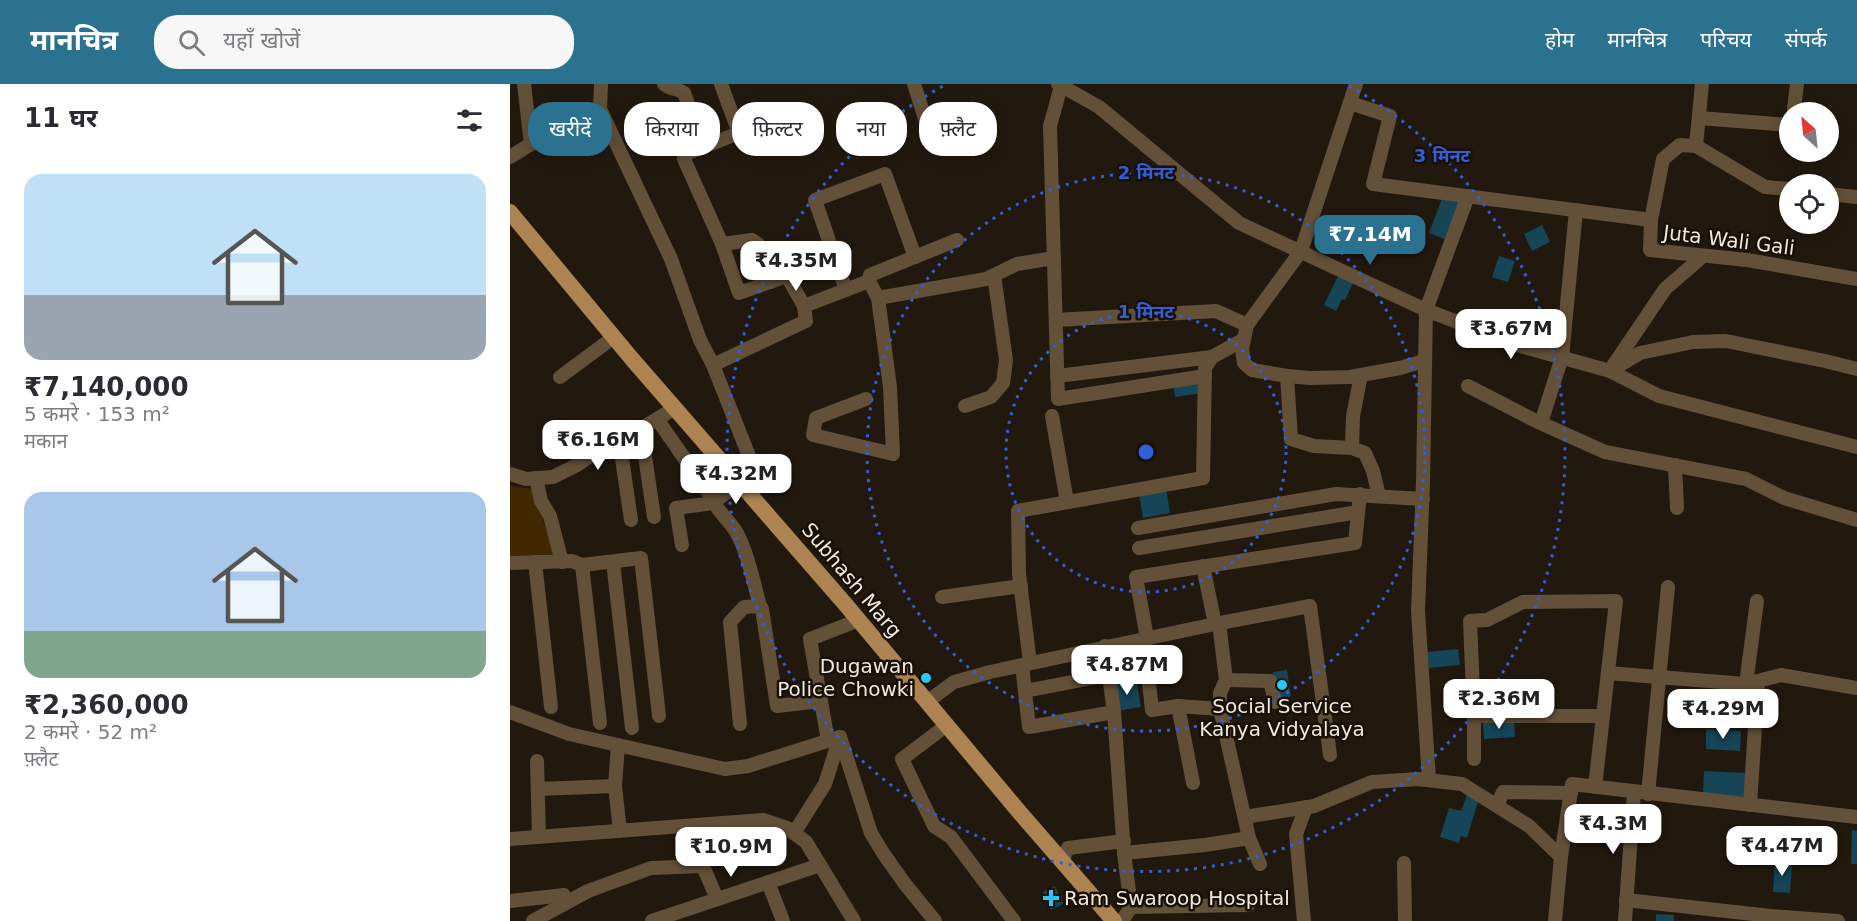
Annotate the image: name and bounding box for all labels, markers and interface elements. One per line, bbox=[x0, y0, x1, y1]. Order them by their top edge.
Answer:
search box bbox=[154, 15, 574, 69]
text: मानचित्र bbox=[30, 24, 118, 57]
icon: search bbox=[175, 26, 208, 59]
text: यहाँ खोजें bbox=[223, 28, 300, 53]
text: होम bbox=[1545, 28, 1574, 52]
text: मानचित्र bbox=[1607, 28, 1667, 52]
text: परिचय bbox=[1700, 28, 1752, 52]
text: संपर्क bbox=[1785, 28, 1827, 52]
chip: खरीदें bbox=[528, 102, 612, 156]
chip: किराया bbox=[624, 102, 720, 156]
chip: फ़िल्टर bbox=[732, 102, 824, 156]
chip: नया bbox=[836, 102, 907, 156]
chip: फ़्लैट bbox=[919, 102, 997, 156]
north arrow bbox=[1779, 102, 1839, 162]
map controls bbox=[1779, 102, 1839, 234]
text: 11 घर bbox=[24, 103, 98, 133]
icon: filters bbox=[453, 104, 486, 137]
text: 3 मिनट bbox=[1414, 145, 1471, 166]
text: 2 मिनट bbox=[1118, 162, 1175, 183]
button: locate bbox=[1779, 174, 1839, 234]
icon: home bbox=[201, 213, 309, 321]
pin: ₹7.14M bbox=[1321, 215, 1419, 266]
street label: Juta Wali Gali bbox=[1660, 220, 1796, 260]
text: ₹7.14M bbox=[1328, 222, 1412, 246]
pin: ₹4.35M bbox=[747, 241, 845, 292]
text: ₹4.35M bbox=[754, 248, 838, 272]
text: 1 मिनट bbox=[1118, 301, 1175, 322]
pin: ₹3.67M bbox=[1462, 309, 1560, 360]
text: ₹3.67M bbox=[1469, 316, 1553, 340]
text: ₹7,140,000 bbox=[24, 372, 188, 402]
text: 5 कमरे · 153 m² bbox=[24, 402, 170, 426]
pin: ₹6.16M bbox=[549, 420, 647, 471]
text: ₹6.16M bbox=[556, 427, 640, 451]
text: मकान bbox=[24, 429, 68, 453]
centre of rings bbox=[1136, 442, 1156, 462]
pin: ₹4.32M bbox=[687, 454, 785, 505]
text: ₹4.32M bbox=[694, 461, 778, 485]
street label: Subhash Marg bbox=[797, 518, 907, 642]
icon: home bbox=[201, 531, 309, 639]
pin: ₹4.87M bbox=[1078, 645, 1176, 696]
text: ₹4.87M bbox=[1085, 652, 1169, 676]
place label: Dugawan Police Chowki bbox=[777, 654, 914, 701]
marker: Dugawan Police Chowki bbox=[919, 671, 933, 685]
marker: Social Service Kanya Vidyalaya bbox=[1275, 678, 1289, 692]
pin: ₹2.36M bbox=[1450, 679, 1548, 730]
text: ₹2.36M bbox=[1457, 686, 1541, 710]
pin: ₹4.29M bbox=[1674, 689, 1772, 740]
text: ₹2,360,000 bbox=[24, 690, 188, 720]
place label: Social Service Kanya Vidyalaya bbox=[1199, 694, 1365, 741]
text: ₹4.29M bbox=[1681, 696, 1765, 720]
text: 2 कमरे · 52 m² bbox=[24, 720, 157, 744]
text: फ़्लैट bbox=[24, 747, 59, 771]
pin: ₹4.3M bbox=[1571, 804, 1655, 855]
text: ₹4.3M bbox=[1578, 811, 1648, 835]
pin: ₹4.47M bbox=[1733, 826, 1831, 877]
pin: ₹10.9M bbox=[682, 827, 780, 878]
text: ₹4.47M bbox=[1740, 833, 1824, 857]
text: ₹10.9M bbox=[689, 834, 773, 858]
place label: Ram Swaroop Hospital bbox=[1064, 886, 1290, 910]
marker: Ram Swaroop Hospital bbox=[1042, 889, 1060, 907]

